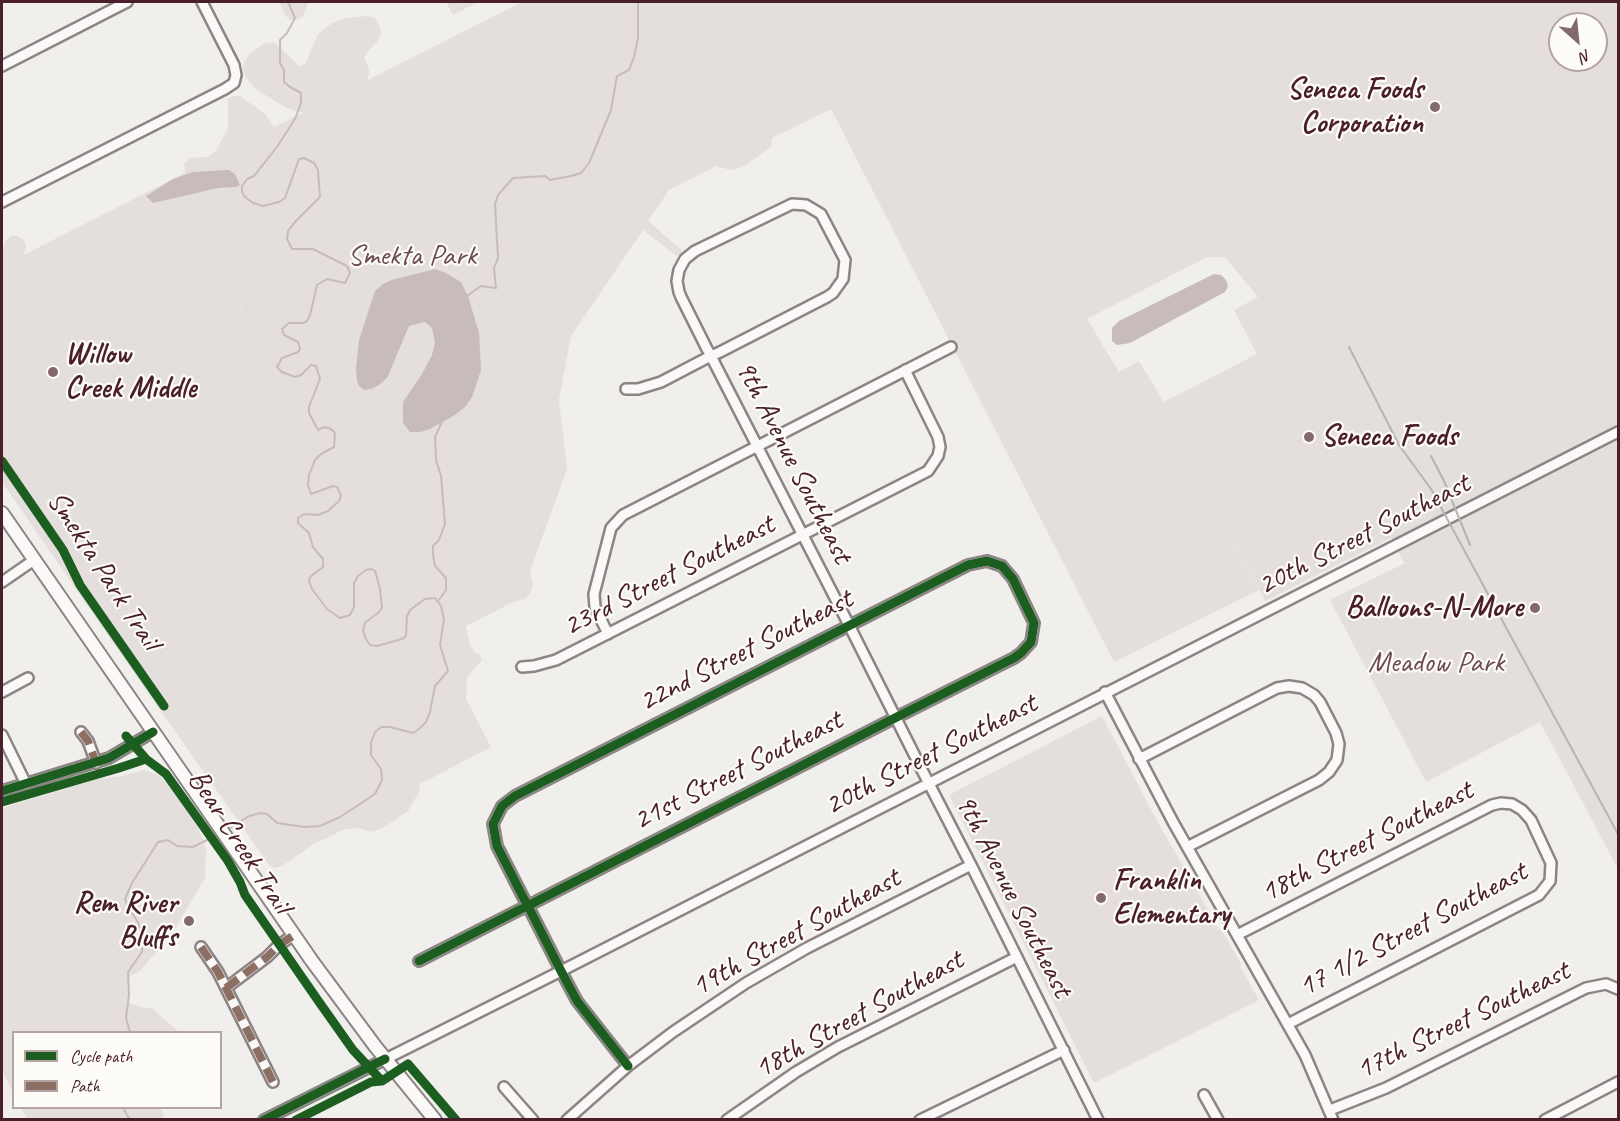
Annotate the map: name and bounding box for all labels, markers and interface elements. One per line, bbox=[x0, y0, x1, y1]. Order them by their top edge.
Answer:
north arrow bbox=[1548, 12, 1608, 72]
text: N bbox=[1576, 45, 1594, 67]
place label: Seneca Foods Corporation bbox=[1287, 72, 1423, 142]
marker: Seneca Foods Corporation bbox=[1428, 100, 1442, 114]
park label: Smekta Park bbox=[348, 238, 476, 274]
place label: Willow Creek Middle bbox=[65, 337, 196, 407]
street label: 9th Avenue Southeast bbox=[726, 354, 860, 570]
marker: Willow Creek Middle bbox=[46, 365, 60, 379]
place label: Seneca Foods bbox=[1321, 419, 1457, 455]
marker: Seneca Foods bbox=[1302, 430, 1316, 444]
street label: 20th Street Southeast bbox=[1252, 466, 1476, 604]
street label: Smekta Park Trail bbox=[38, 485, 168, 657]
street label: 23rd Street Southeast bbox=[557, 507, 781, 645]
street label: 22nd Street Southeast bbox=[633, 582, 859, 720]
place label: Balloons-N-More bbox=[1346, 590, 1523, 626]
marker: Balloons-N-More bbox=[1528, 601, 1542, 615]
park label: Meadow Park bbox=[1368, 645, 1504, 681]
street label: 20th Street Southeast bbox=[819, 686, 1043, 824]
street label: 21st Street Southeast bbox=[628, 703, 848, 839]
street label: Bear Creek Trail bbox=[179, 763, 299, 921]
street label: 18th Street Southeast bbox=[1255, 773, 1479, 911]
street label: 9th Avenue Southeast bbox=[946, 788, 1080, 1004]
street label: 17 1/2 Street Southeast bbox=[1293, 855, 1533, 1005]
street label: 19th Street Southeast bbox=[685, 861, 907, 1005]
place label: Franklin Elementary bbox=[1113, 863, 1230, 934]
place label: Rem River Bluffs bbox=[73, 886, 177, 956]
marker: Franklin Elementary bbox=[1094, 891, 1108, 905]
marker: Rem River Bluffs bbox=[182, 914, 196, 928]
street label: 18th Street Southeast bbox=[748, 943, 970, 1087]
street label: 17th Street Southeast bbox=[1350, 954, 1576, 1088]
legend bbox=[12, 1031, 222, 1109]
text: Cycle path bbox=[70, 1045, 132, 1067]
text: Path bbox=[70, 1075, 100, 1097]

